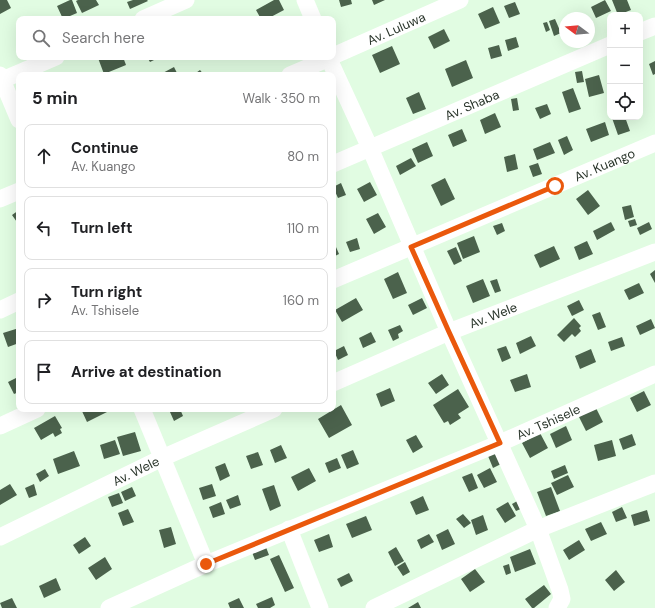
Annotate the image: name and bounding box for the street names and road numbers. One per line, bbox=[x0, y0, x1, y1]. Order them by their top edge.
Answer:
street label: Av. Luluwa bbox=[365, 8, 428, 49]
street label: Av. Shaba bbox=[442, 86, 502, 124]
street label: Av. Kuango bbox=[572, 144, 638, 185]
street label: Av. Wele bbox=[467, 298, 520, 332]
street label: Av. Tshisele bbox=[514, 400, 583, 444]
street label: Av. Wele bbox=[110, 453, 162, 490]

